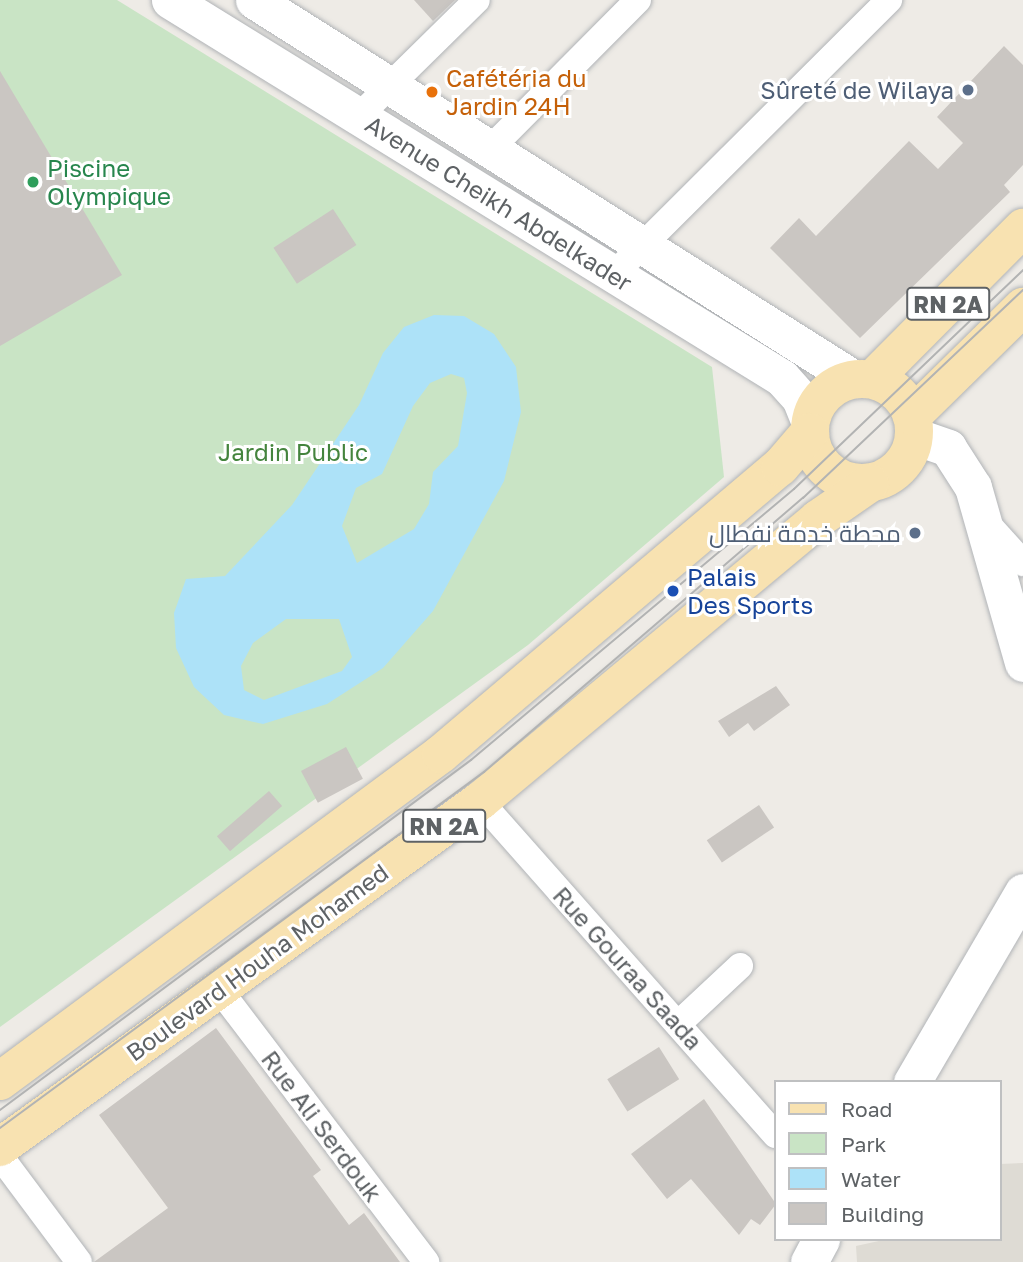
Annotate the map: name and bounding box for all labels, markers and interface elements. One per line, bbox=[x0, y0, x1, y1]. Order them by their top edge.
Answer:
place label: Cafétéria du Jardin 24H bbox=[446, 64, 586, 120]
place label: Sûreté de Wilaya bbox=[760, 76, 954, 104]
marker: Sûreté de Wilaya bbox=[960, 82, 976, 98]
marker: Cafétéria du Jardin 24H bbox=[424, 84, 440, 100]
street label: Avenue Cheikh Abdelkader bbox=[361, 109, 637, 297]
place label: Piscine Olympique bbox=[47, 154, 171, 210]
marker: Piscine Olympique bbox=[25, 174, 41, 190]
road number: RN 2A bbox=[906, 284, 990, 324]
park label: Jardin Public bbox=[218, 438, 368, 466]
place label: محطة خدمة نفطال bbox=[709, 519, 901, 547]
marker: محطة خدمة نفطال bbox=[907, 525, 923, 541]
place label: Palais Des Sports bbox=[687, 563, 813, 619]
marker: Palais Des Sports bbox=[665, 583, 681, 599]
road number: RN 2A bbox=[402, 806, 486, 846]
street label: Boulevard Houha Mohamed bbox=[120, 857, 394, 1067]
street label: Rue Gouraa Saada bbox=[547, 881, 709, 1055]
street label: Rue Ali Serdouk bbox=[256, 1045, 388, 1207]
legend bbox=[774, 1080, 1002, 1241]
text: Road bbox=[841, 1096, 892, 1122]
text: Park bbox=[841, 1131, 886, 1157]
text: Water bbox=[841, 1166, 901, 1192]
text: Building bbox=[841, 1201, 924, 1227]

